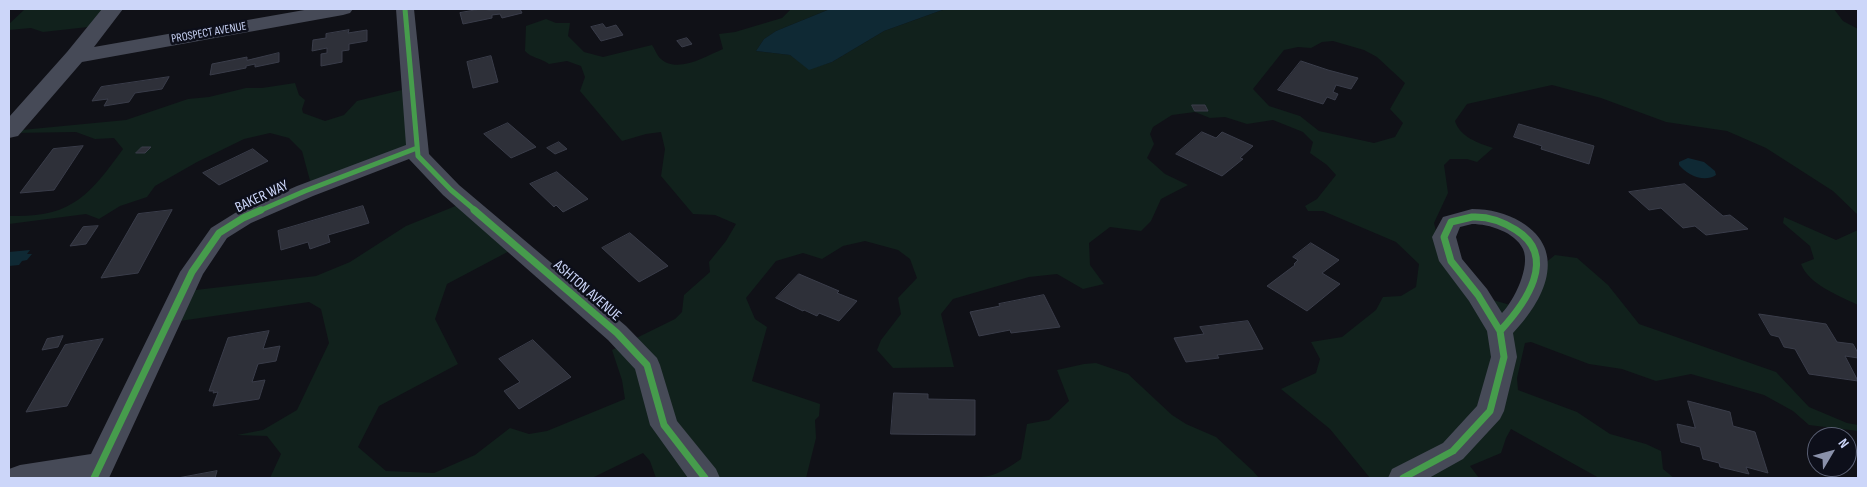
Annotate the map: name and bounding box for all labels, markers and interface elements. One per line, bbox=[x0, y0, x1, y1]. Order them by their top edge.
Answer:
street label: PROSPECT AVENUE bbox=[170, 19, 248, 47]
street label: BAKER WAY bbox=[232, 177, 292, 217]
street label: ASHTON AVENUE bbox=[549, 257, 625, 325]
north arrow bbox=[1807, 427, 1857, 477]
text: N bbox=[1835, 435, 1853, 451]

